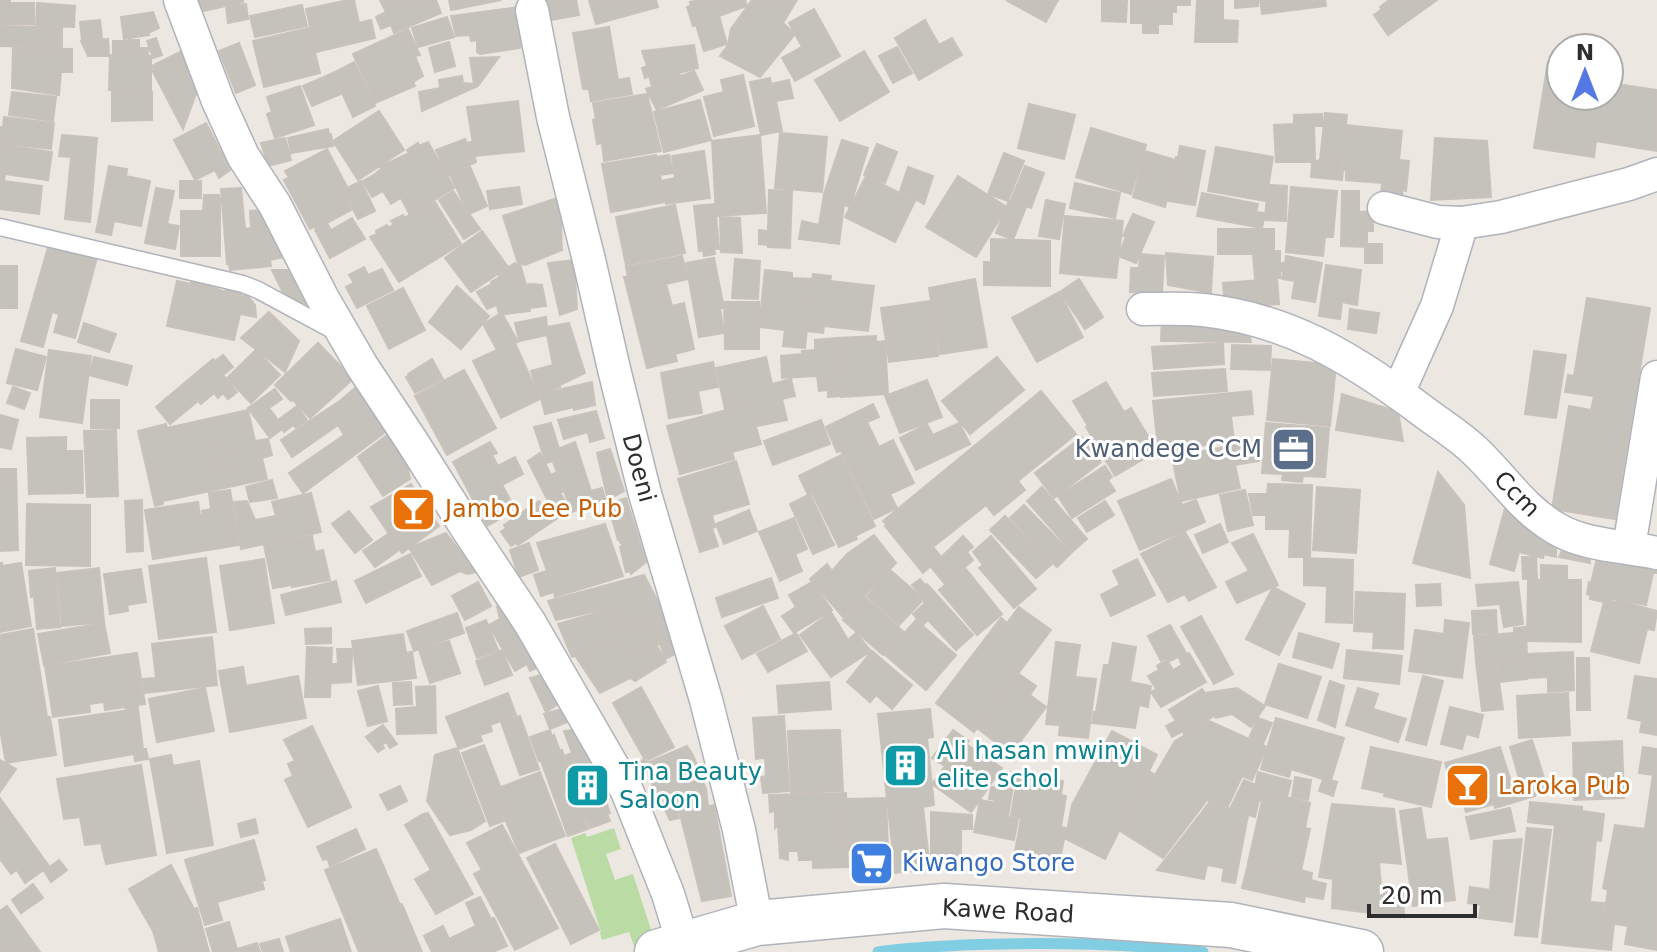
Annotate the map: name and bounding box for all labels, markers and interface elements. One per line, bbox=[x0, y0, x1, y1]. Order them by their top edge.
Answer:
north arrow bbox=[1545, 32, 1625, 112]
text: N bbox=[1576, 40, 1594, 65]
office icon: Kwandege CCM bbox=[1269, 425, 1317, 473]
street label: Doeni bbox=[616, 431, 662, 505]
place label: Kwandege CCM bbox=[1075, 435, 1262, 463]
street label: Ccm bbox=[1488, 465, 1546, 523]
bar icon: Jambo Lee Pub bbox=[390, 485, 438, 533]
place label: Jambo Lee Pub bbox=[443, 495, 622, 523]
place label: Ali hasan mwinyi elite schol bbox=[937, 737, 1140, 793]
building icon: Ali hasan mwinyi elite schol bbox=[882, 741, 930, 789]
place label: Tina Beauty Saloon bbox=[618, 758, 762, 814]
building icon: Tina Beauty Saloon bbox=[564, 762, 612, 810]
bar icon: Laroka Pub bbox=[1443, 762, 1491, 810]
place label: Laroka Pub bbox=[1498, 772, 1630, 800]
supermarket icon: Kiwango Store bbox=[847, 839, 895, 887]
place label: Kiwango Store bbox=[902, 849, 1075, 877]
scale bar bbox=[1369, 868, 1475, 918]
text: 20 m bbox=[1381, 882, 1443, 910]
street label: Kawe Road bbox=[941, 894, 1075, 928]

